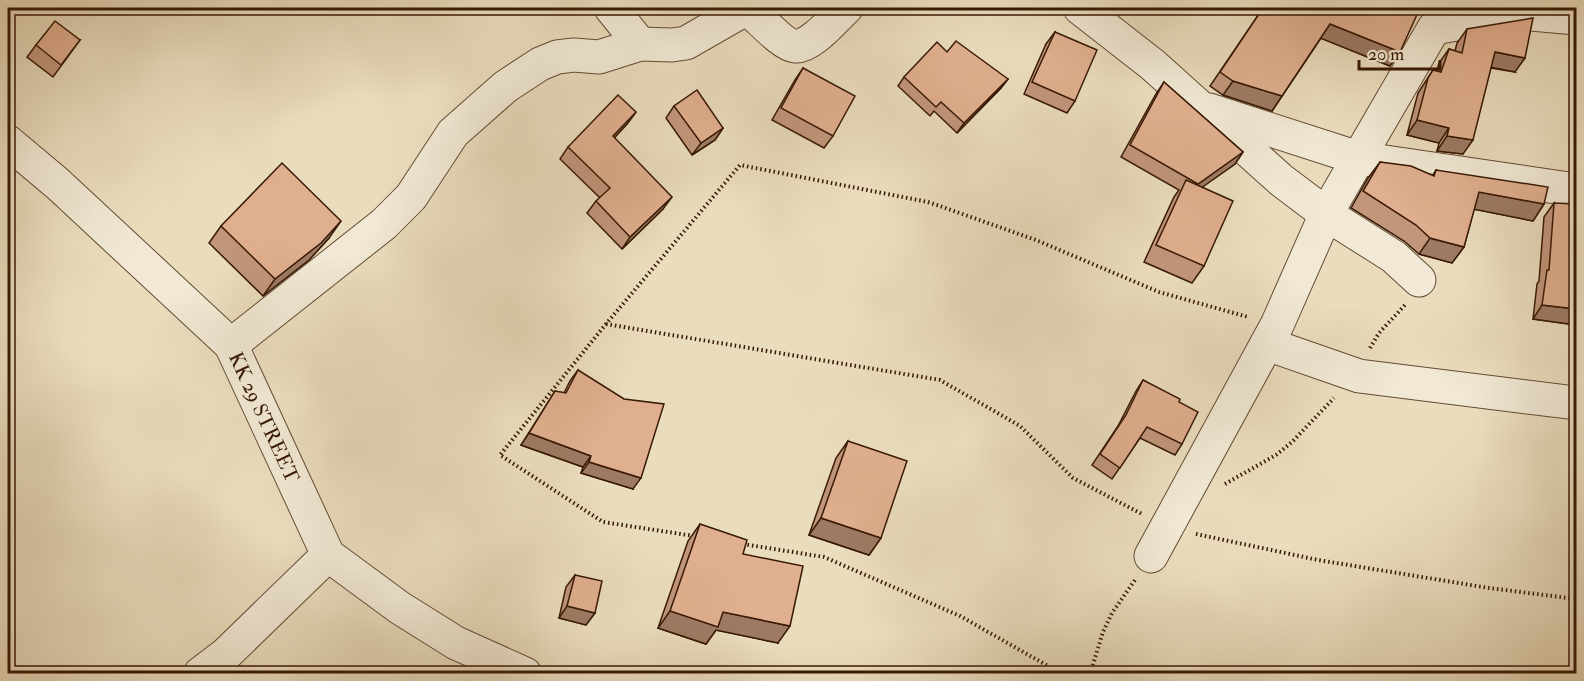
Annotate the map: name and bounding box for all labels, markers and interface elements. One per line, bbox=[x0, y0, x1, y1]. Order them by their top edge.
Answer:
scale bar bbox=[1359, 33, 1440, 71]
text: 20 m bbox=[1368, 43, 1404, 66]
street label: KK 29 STREET bbox=[223, 348, 305, 486]

